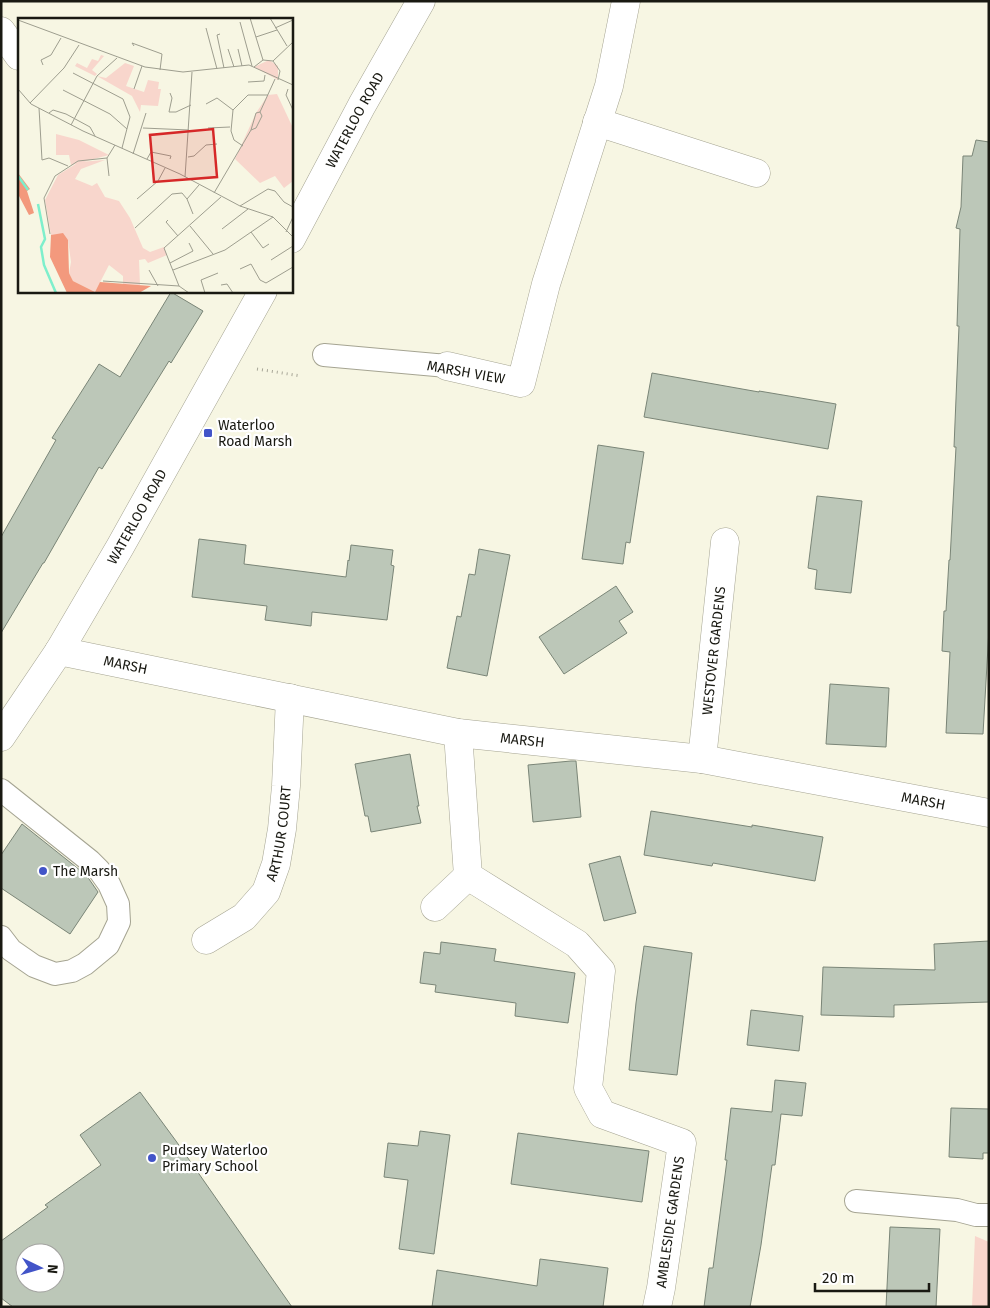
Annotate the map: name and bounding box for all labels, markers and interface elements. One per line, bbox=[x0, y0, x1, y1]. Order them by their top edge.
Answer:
inset map bbox=[18, 18, 292, 292]
street label: WATERLOO ROAD bbox=[322, 69, 388, 171]
street label: MARSH VIEW bbox=[425, 357, 507, 388]
place label: Waterloo Road Marsh bbox=[218, 417, 292, 450]
marker: Waterloo Road Marsh bbox=[202, 427, 214, 439]
street label: WATERLOO ROAD bbox=[104, 466, 171, 568]
street label: WESTOVER GARDENS bbox=[699, 585, 729, 716]
street label: MARSH bbox=[102, 652, 149, 678]
street label: MARSH bbox=[499, 730, 545, 751]
street label: ARTHUR COURT bbox=[263, 784, 295, 884]
street label: MARSH bbox=[900, 789, 947, 814]
place label: The Marsh bbox=[53, 863, 118, 880]
marker: The Marsh bbox=[37, 865, 49, 877]
place label: Pudsey Waterloo Primary School bbox=[162, 1142, 268, 1175]
marker: Pudsey Waterloo Primary School bbox=[146, 1152, 158, 1164]
street label: AMBLESIDE GARDENS bbox=[653, 1155, 688, 1289]
north arrow bbox=[15, 1243, 65, 1293]
scale bar bbox=[815, 1260, 929, 1292]
text: N bbox=[44, 1264, 61, 1274]
text: 20 m bbox=[822, 1269, 855, 1287]

